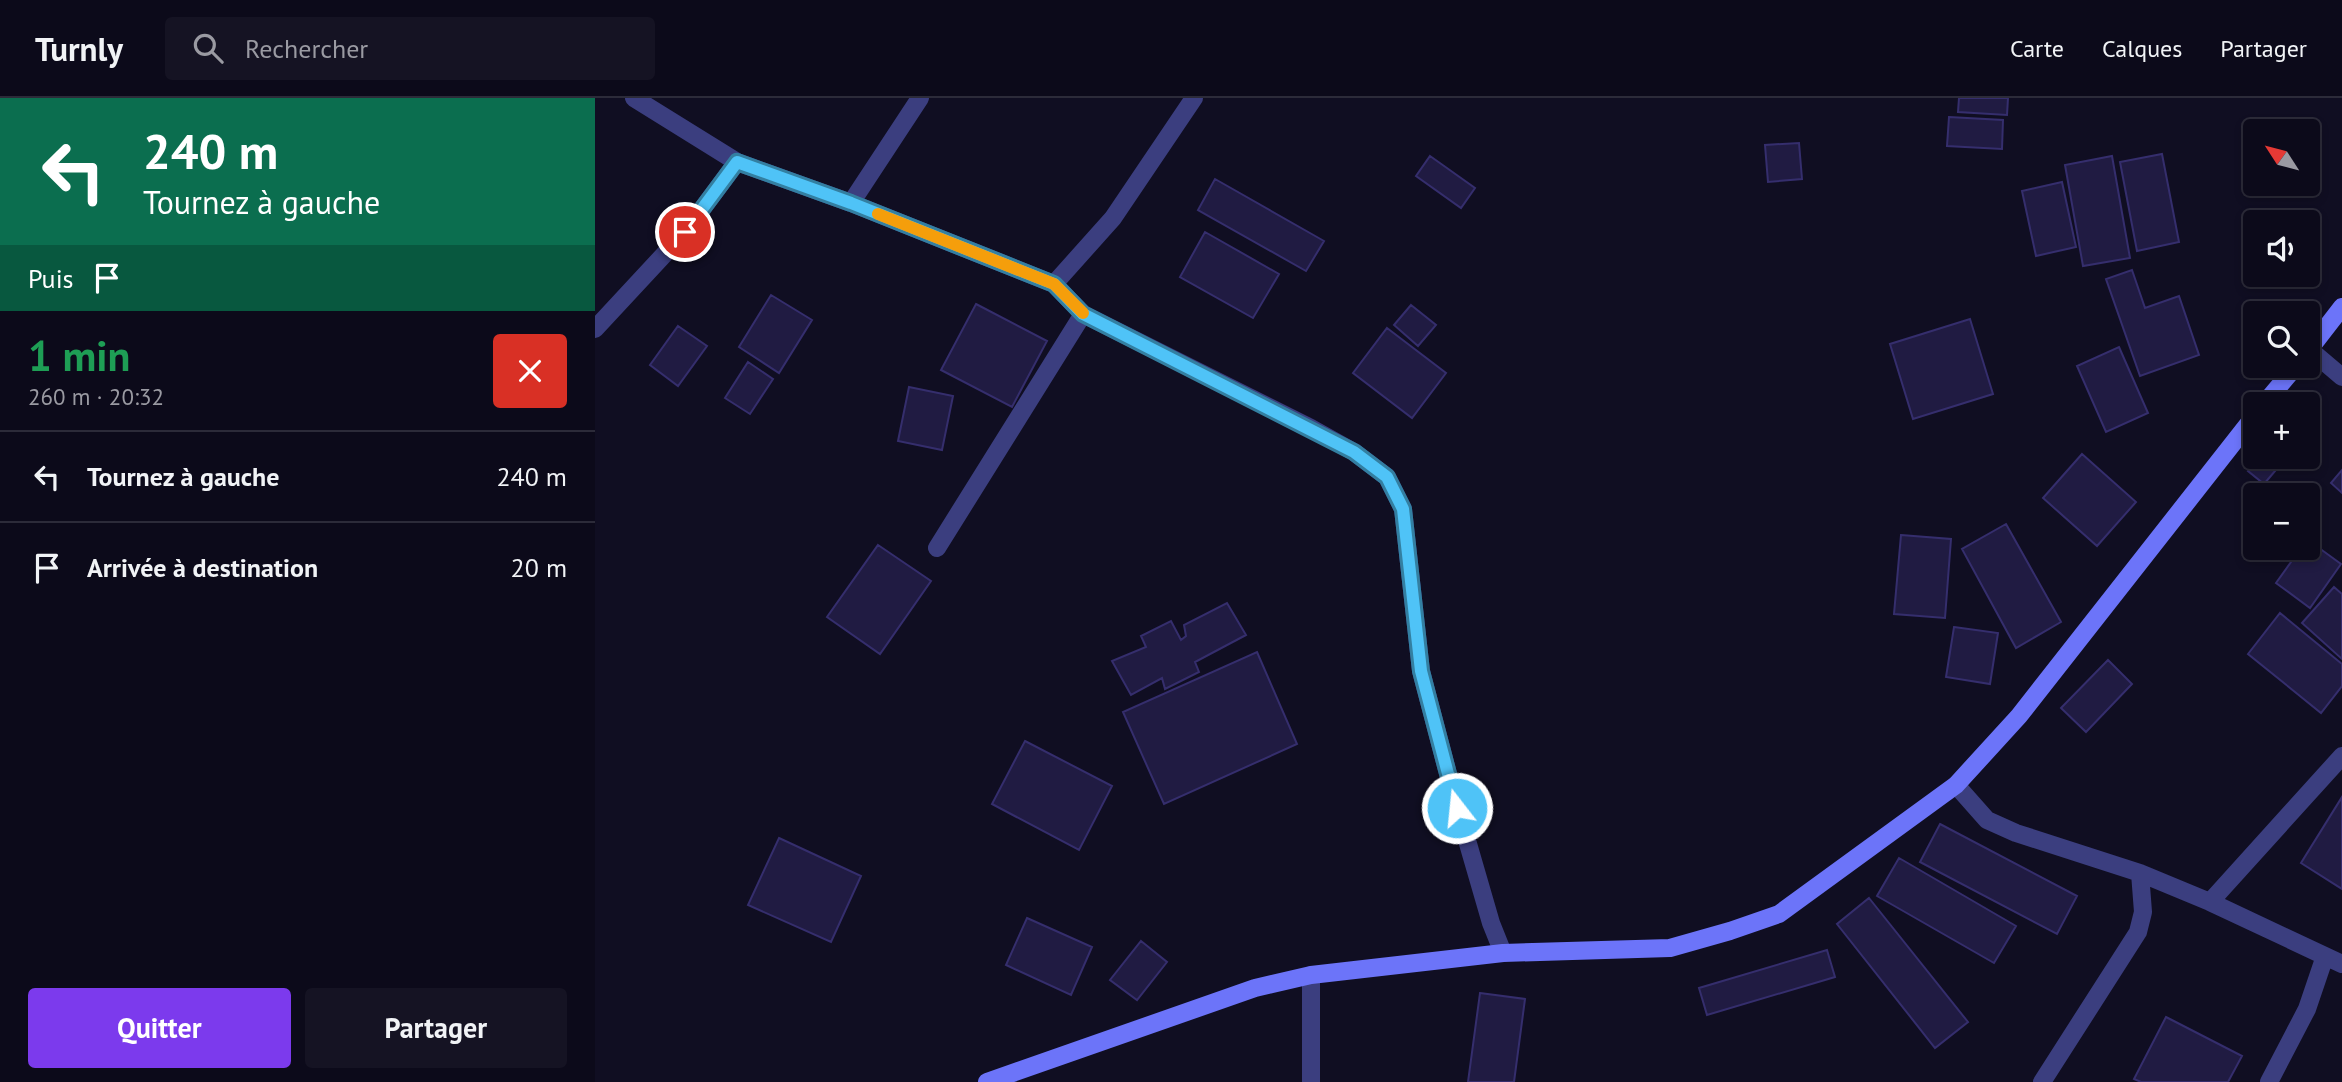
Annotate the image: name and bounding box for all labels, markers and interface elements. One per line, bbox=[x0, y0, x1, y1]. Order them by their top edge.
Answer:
search box bbox=[165, 17, 655, 80]
text: Turnly bbox=[35, 27, 123, 70]
icon: search bbox=[189, 29, 227, 67]
text: Rechercher bbox=[245, 32, 368, 65]
text: Carte bbox=[2010, 33, 2064, 64]
text: Calques bbox=[2102, 33, 2182, 64]
text: Partager bbox=[2220, 33, 2307, 64]
text: 240 m bbox=[143, 119, 278, 183]
north arrow bbox=[2243, 119, 2321, 196]
map controls bbox=[2243, 119, 2320, 560]
icon: left bbox=[28, 126, 119, 217]
text: Tournez à gauche bbox=[143, 181, 380, 223]
pin bbox=[655, 202, 715, 262]
button: sound bbox=[2243, 210, 2320, 287]
icon: arrive bbox=[666, 213, 704, 251]
icon: arrive bbox=[88, 259, 126, 297]
text: Puis bbox=[28, 262, 74, 295]
button: search bbox=[2243, 301, 2320, 378]
text: 1 min bbox=[28, 328, 130, 383]
button: close bbox=[493, 334, 567, 408]
text: 260 m · 20:32 bbox=[28, 382, 164, 411]
button: + bbox=[2243, 392, 2320, 469]
icon: left bbox=[28, 458, 66, 496]
text: Tournez à gauche bbox=[87, 460, 279, 493]
text: 240 m bbox=[496, 460, 567, 493]
button: − bbox=[2243, 483, 2320, 560]
icon: arrive bbox=[28, 549, 66, 587]
text: Arrivée à destination bbox=[87, 551, 318, 584]
text: 20 m bbox=[511, 551, 567, 584]
position arrow bbox=[1420, 771, 1494, 845]
button: Quitter bbox=[28, 988, 291, 1068]
button: Partager bbox=[305, 988, 567, 1068]

